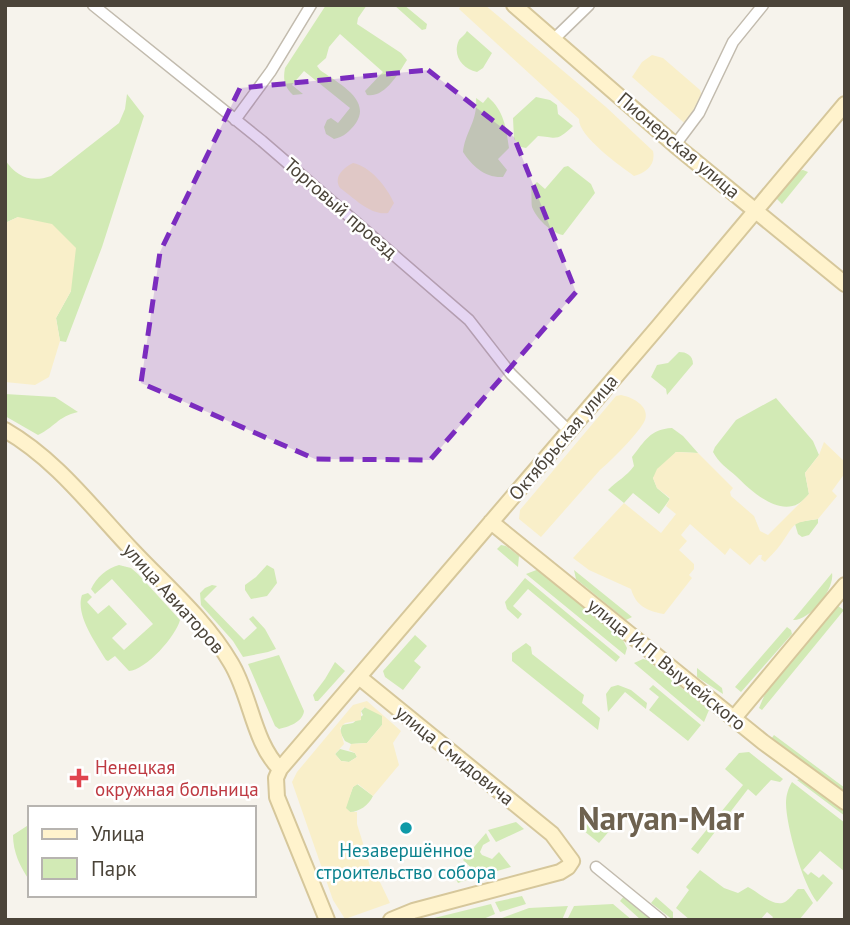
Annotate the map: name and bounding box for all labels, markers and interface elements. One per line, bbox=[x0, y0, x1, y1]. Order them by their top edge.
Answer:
street label: Пионерская улица bbox=[613, 87, 745, 203]
street label: Торговый проезд bbox=[280, 152, 402, 264]
street label: Октябрьская улица bbox=[503, 369, 623, 505]
street label: улица Авиаторов bbox=[118, 538, 230, 658]
street label: улица И.П. Выучейского bbox=[583, 593, 751, 735]
street label: улица Смидовича bbox=[391, 700, 519, 810]
place label: Ненецкая окружная больница bbox=[95, 755, 259, 801]
marker: Ненецкая окружная больница bbox=[69, 768, 89, 788]
district label: Naryan-Mar bbox=[578, 796, 744, 839]
legend bbox=[28, 806, 256, 897]
text: Улица bbox=[91, 820, 145, 847]
marker: Незавершённое строительство собора bbox=[398, 820, 414, 836]
place label: Незавершённое строительство собора bbox=[316, 838, 496, 884]
text: Парк bbox=[91, 855, 137, 882]

